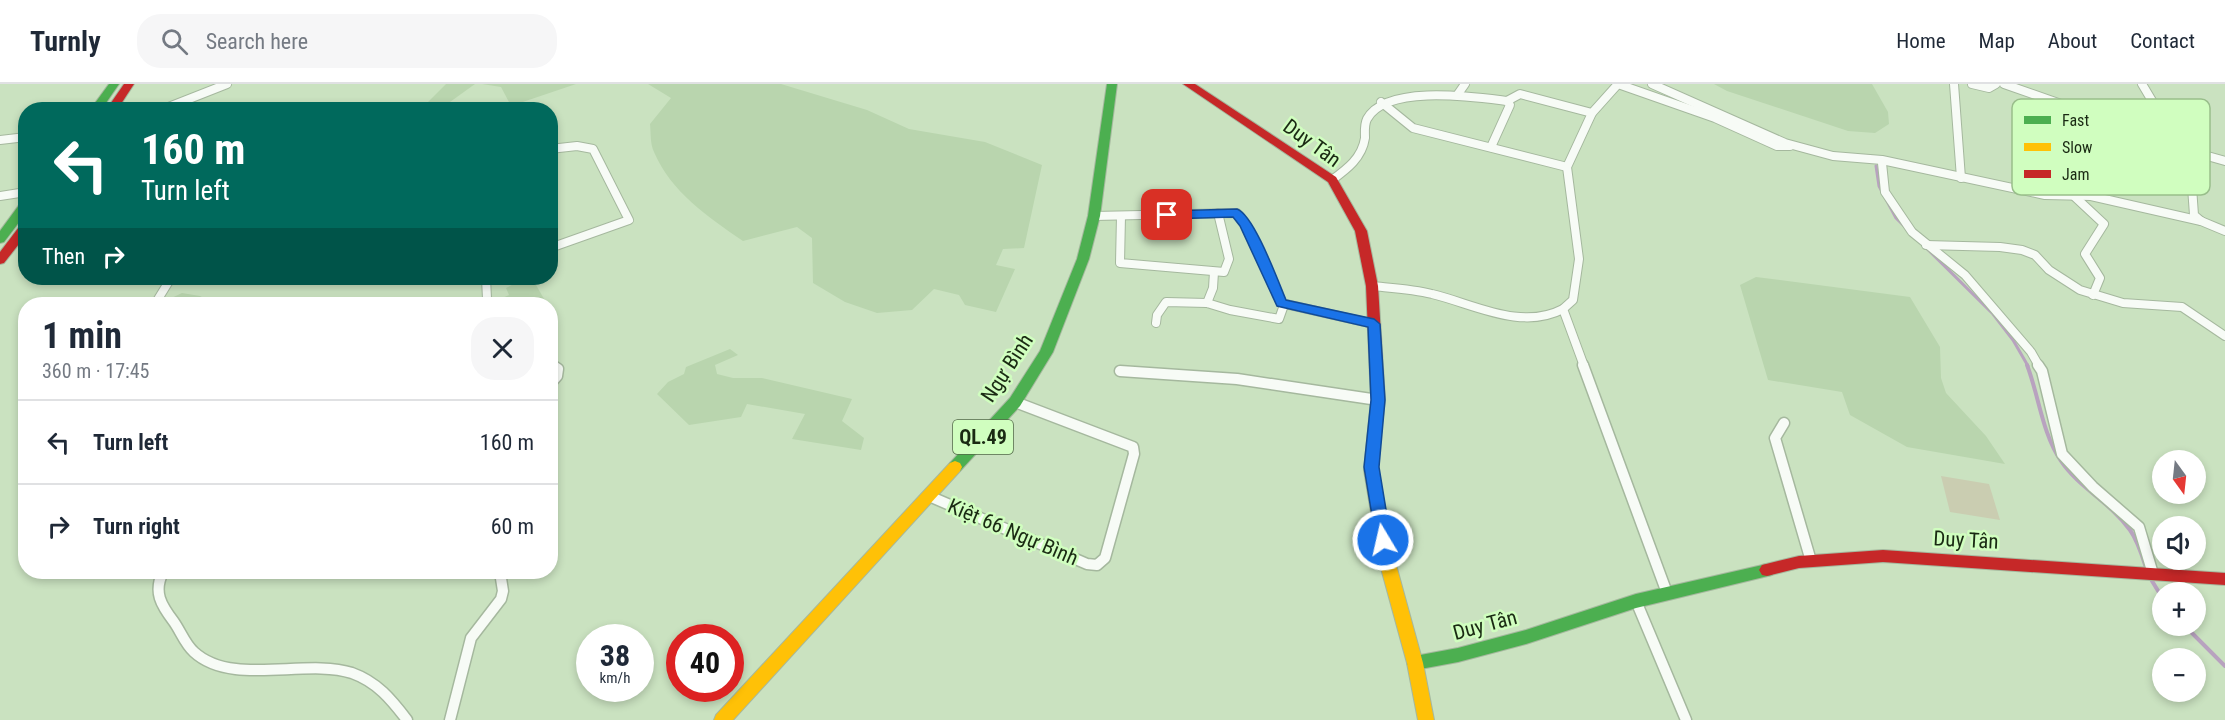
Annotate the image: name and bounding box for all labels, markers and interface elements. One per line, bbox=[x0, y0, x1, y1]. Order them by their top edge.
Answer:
search box bbox=[137, 14, 557, 68]
text: Turnly bbox=[30, 25, 101, 58]
icon: search bbox=[158, 25, 191, 58]
text: Search here bbox=[206, 29, 308, 54]
text: Home bbox=[1896, 29, 1946, 53]
text: Map bbox=[1979, 29, 2015, 53]
text: About bbox=[2048, 29, 2097, 53]
text: Contact bbox=[2130, 29, 2195, 53]
legend bbox=[2012, 99, 2210, 195]
text: Fast bbox=[2062, 111, 2089, 130]
street label: Duy Tân bbox=[1279, 114, 1345, 172]
text: 160 m bbox=[141, 125, 246, 174]
icon: left bbox=[42, 126, 120, 204]
text: Slow bbox=[2062, 138, 2092, 157]
text: Jam bbox=[2062, 165, 2089, 184]
text: Turn left bbox=[141, 175, 230, 207]
pin bbox=[1141, 189, 1192, 240]
icon: arrive bbox=[1150, 198, 1183, 231]
icon: right bbox=[97, 240, 130, 273]
text: Then bbox=[42, 244, 85, 269]
text: 1 min bbox=[42, 315, 122, 357]
button: close bbox=[471, 317, 534, 380]
street label: Ngự Bình bbox=[976, 329, 1038, 407]
text: 360 m · 17:45 bbox=[42, 359, 149, 383]
road number: QL.49 bbox=[953, 420, 1013, 454]
icon: left bbox=[42, 426, 75, 459]
text: Turn left bbox=[93, 430, 168, 455]
text: 160 m bbox=[480, 430, 534, 455]
north arrow bbox=[2152, 450, 2206, 504]
map controls bbox=[2152, 450, 2206, 702]
street label: Kiệt 66 Ngự Bình bbox=[944, 494, 1082, 570]
position arrow bbox=[1351, 508, 1415, 572]
icon: right bbox=[42, 510, 75, 543]
text: Turn right bbox=[93, 514, 180, 539]
text: 60 m bbox=[491, 514, 534, 539]
button: sound bbox=[2152, 516, 2206, 570]
street label: Duy Tân bbox=[1933, 526, 1999, 554]
button: + bbox=[2152, 582, 2206, 636]
street label: Duy Tân bbox=[1450, 605, 1520, 645]
speed limit sign: 40 bbox=[666, 624, 744, 702]
text: 38 bbox=[600, 638, 630, 673]
button: − bbox=[2152, 648, 2206, 702]
text: km/h bbox=[600, 669, 630, 687]

